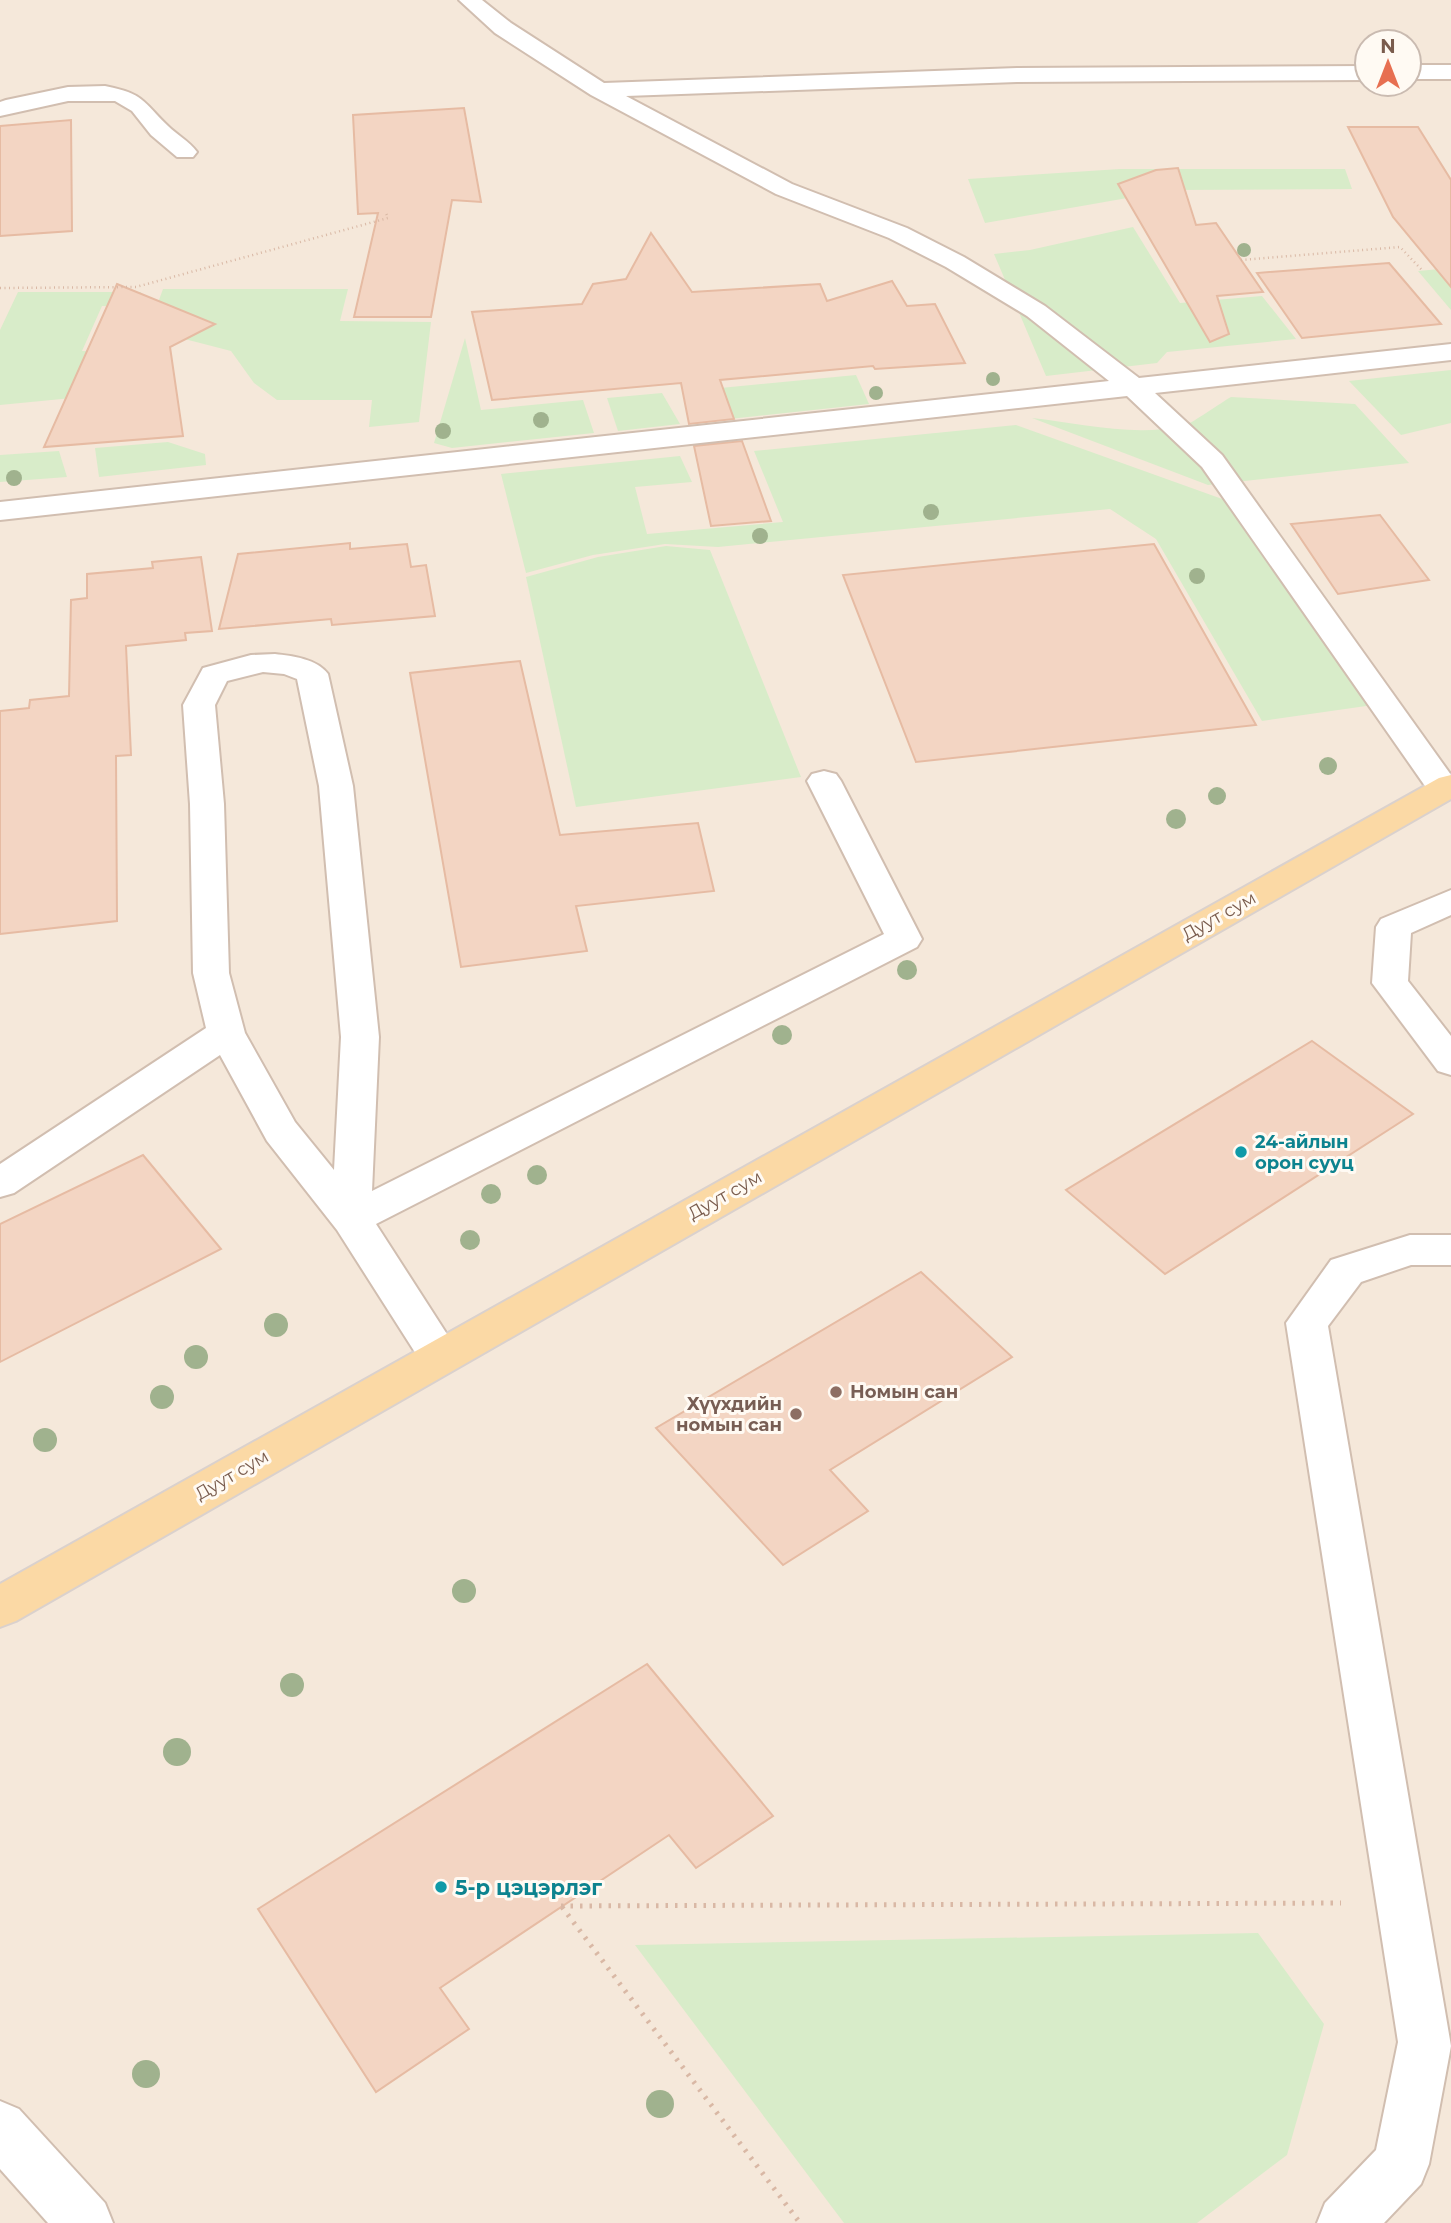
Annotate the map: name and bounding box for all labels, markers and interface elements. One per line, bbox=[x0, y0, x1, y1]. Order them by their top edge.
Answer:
north arrow bbox=[1353, 28, 1423, 98]
text: N bbox=[1380, 35, 1396, 58]
street label: Дуут сум bbox=[1178, 887, 1260, 945]
place label: 24-айлын орон сууц bbox=[1255, 1131, 1354, 1174]
marker: 24-айлын орон сууц bbox=[1233, 1144, 1249, 1160]
street label: Дуут сум bbox=[684, 1166, 766, 1224]
place label: Номын сан bbox=[850, 1381, 958, 1403]
marker: Номын сан bbox=[828, 1384, 844, 1400]
place label: Хүүхдийн номын сан bbox=[676, 1393, 782, 1436]
marker: Хүүхдийн номын сан bbox=[788, 1406, 804, 1422]
street label: Дуут сум bbox=[191, 1445, 273, 1505]
place label: 5-р цэцэрлэг bbox=[455, 1875, 602, 1900]
marker: 5-р цэцэрлэг bbox=[433, 1879, 449, 1895]

